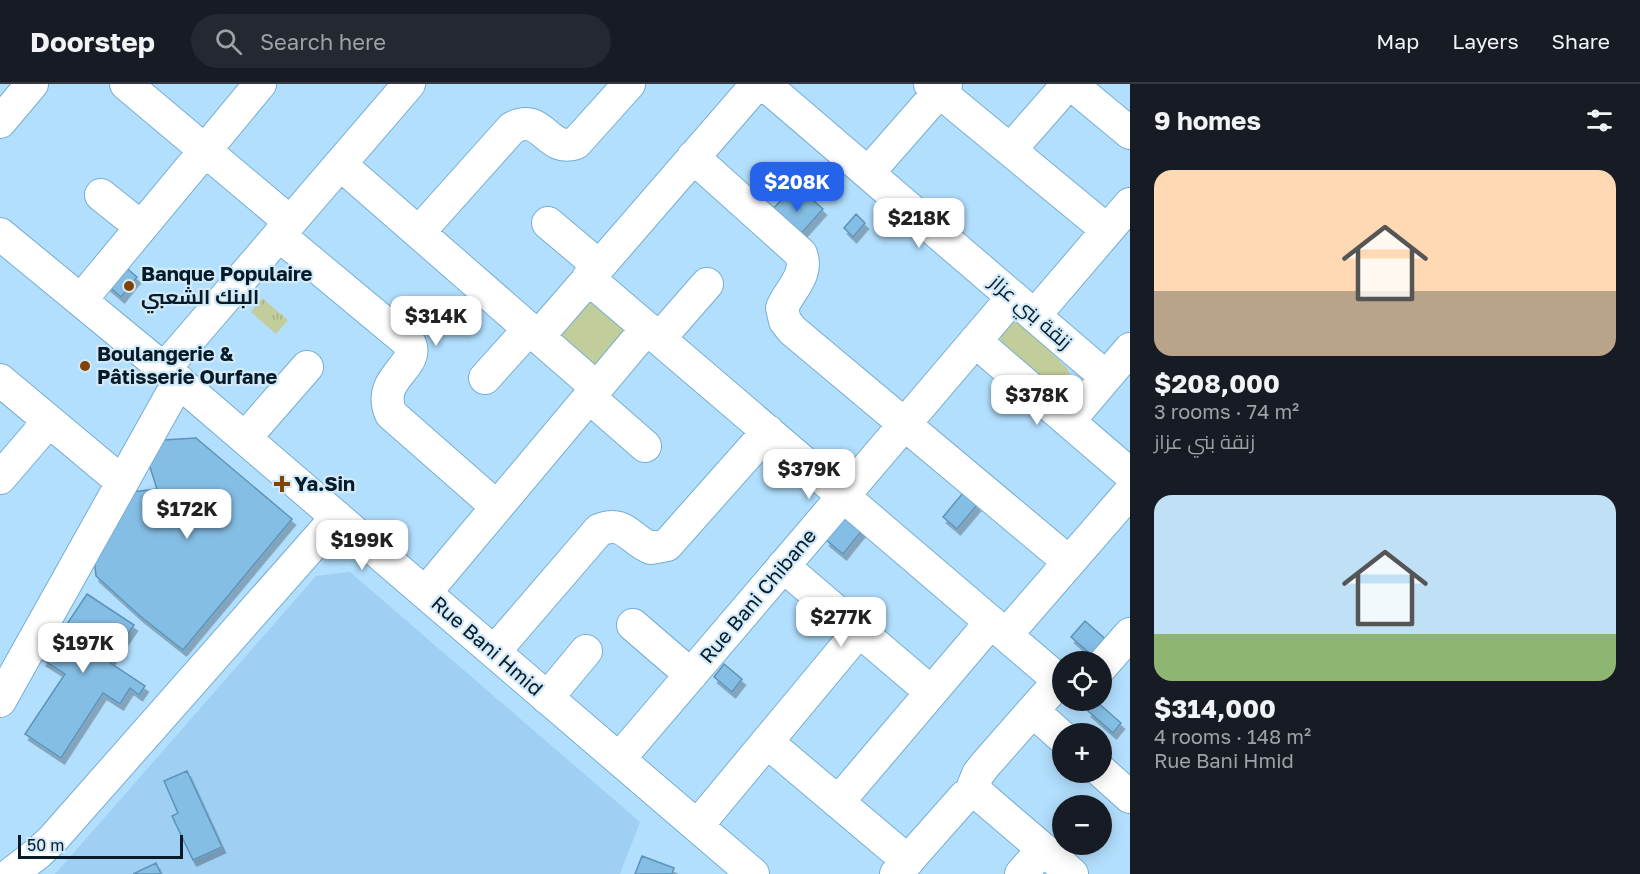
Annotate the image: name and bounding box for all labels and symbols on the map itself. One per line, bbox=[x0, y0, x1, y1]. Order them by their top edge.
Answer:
pin: $208K bbox=[755, 162, 839, 213]
pin: $218K bbox=[877, 198, 961, 249]
place label: Banque Populaire البنك الشعبي bbox=[141, 261, 312, 314]
street label: زنقة بني عزاز bbox=[982, 268, 1078, 357]
marker: Banque Populaire البنك الشعبي bbox=[122, 279, 136, 293]
pin: $314K bbox=[394, 296, 478, 347]
place label: Boulangerie & Pâtisserie Ourfane bbox=[97, 341, 278, 388]
marker: Boulangerie & Pâtisserie Ourfane bbox=[78, 359, 92, 373]
pin: $378K bbox=[995, 375, 1079, 426]
pin: $379K bbox=[767, 449, 851, 500]
place label: Ya.Sin bbox=[294, 471, 355, 495]
marker: Ya.Sin bbox=[275, 477, 289, 491]
pin: $172K bbox=[145, 489, 229, 540]
pin: $199K bbox=[320, 520, 404, 571]
street label: Rue Bani Chibane bbox=[694, 523, 820, 667]
street label: Rue Bani Hmid bbox=[427, 590, 548, 700]
pin: $277K bbox=[799, 597, 883, 648]
pin: $197K bbox=[41, 623, 125, 674]
scale bar bbox=[18, 832, 183, 860]

